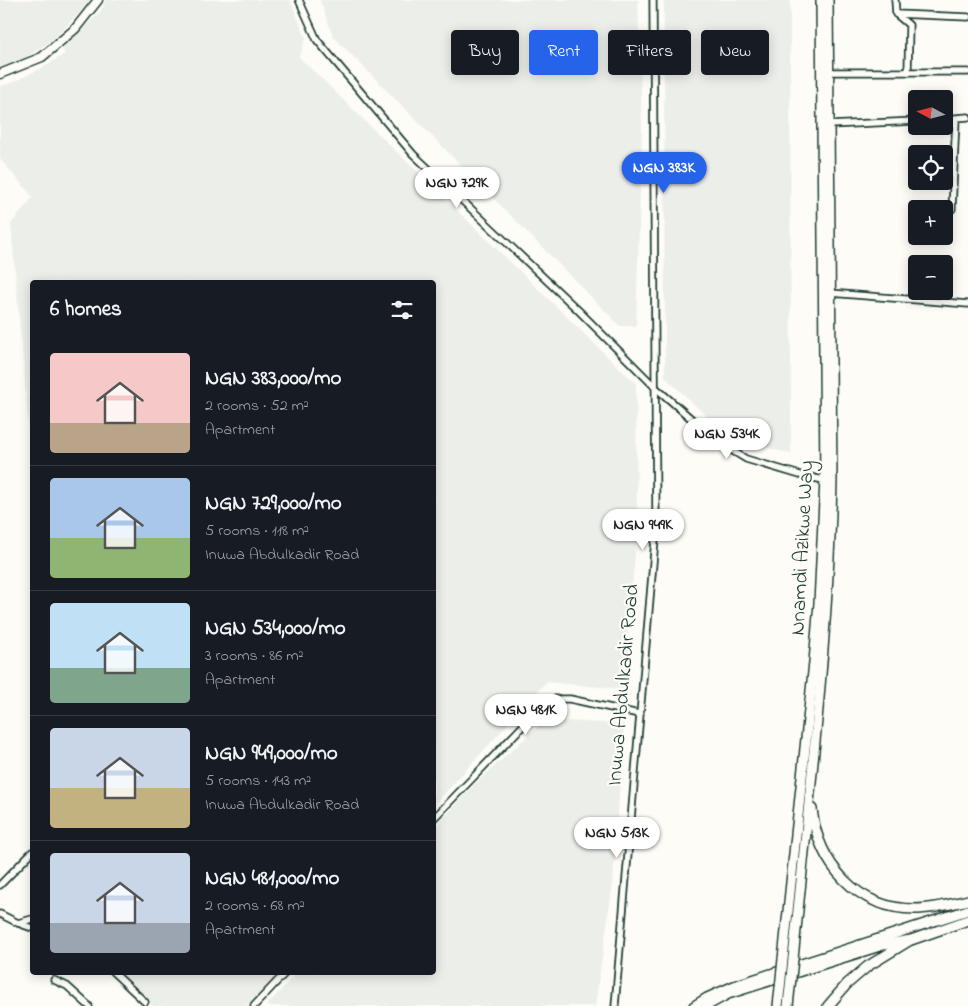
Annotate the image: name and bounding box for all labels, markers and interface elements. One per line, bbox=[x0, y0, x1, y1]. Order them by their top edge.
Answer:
chip: Buy bbox=[451, 30, 519, 75]
chip: Rent bbox=[529, 30, 598, 75]
chip: Filters bbox=[608, 30, 691, 75]
chip: New bbox=[701, 30, 769, 75]
north arrow bbox=[908, 90, 952, 135]
map controls bbox=[908, 90, 953, 300]
button: locate bbox=[908, 145, 953, 190]
pin: NGN 383K bbox=[612, 152, 716, 194]
text: NGN 383K bbox=[633, 156, 695, 180]
pin: NGN 729K bbox=[405, 166, 509, 209]
text: NGN 729K bbox=[426, 171, 488, 195]
button: + bbox=[908, 200, 953, 245]
button: − bbox=[908, 255, 953, 300]
text: 6 homes bbox=[50, 295, 122, 325]
icon: filters bbox=[388, 296, 416, 324]
text: NGN 383,000/mo bbox=[205, 364, 342, 394]
icon: home bbox=[90, 373, 150, 433]
text: 2 rooms · 52 m² bbox=[205, 394, 309, 418]
text: Apartment bbox=[205, 418, 275, 442]
pin: NGN 534K bbox=[675, 418, 779, 460]
text: NGN 534K bbox=[694, 422, 760, 446]
street label: Nnamdi Azikwe Way bbox=[783, 460, 825, 636]
text: NGN 729,000/mo bbox=[205, 489, 342, 519]
icon: home bbox=[90, 498, 150, 558]
pin: NGN 949K bbox=[591, 508, 695, 551]
text: NGN 949K bbox=[613, 513, 673, 537]
text: 5 rooms · 118 m² bbox=[205, 519, 309, 543]
text: Inuwa Abdulkadir Road bbox=[205, 543, 359, 567]
street label: Inuwa Abdulkadir Road bbox=[600, 583, 648, 787]
text: NGN 534,000/mo bbox=[205, 614, 346, 644]
icon: home bbox=[90, 623, 150, 683]
text: 3 rooms · 86 m² bbox=[205, 644, 303, 668]
text: Apartment bbox=[205, 668, 275, 692]
pin: NGN 481K bbox=[474, 694, 578, 736]
text: NGN 481K bbox=[495, 698, 557, 722]
text: NGN 949,000/mo bbox=[205, 739, 338, 769]
icon: home bbox=[90, 748, 150, 808]
text: 5 rooms · 143 m² bbox=[205, 769, 311, 793]
text: Inuwa Abdulkadir Road bbox=[205, 793, 359, 817]
pin: NGN 513K bbox=[565, 816, 669, 859]
text: NGN 513K bbox=[585, 821, 649, 845]
text: NGN 481,000/mo bbox=[205, 864, 340, 894]
icon: home bbox=[90, 873, 150, 933]
text: 2 rooms · 68 m² bbox=[205, 894, 305, 918]
text: Apartment bbox=[205, 918, 275, 942]

